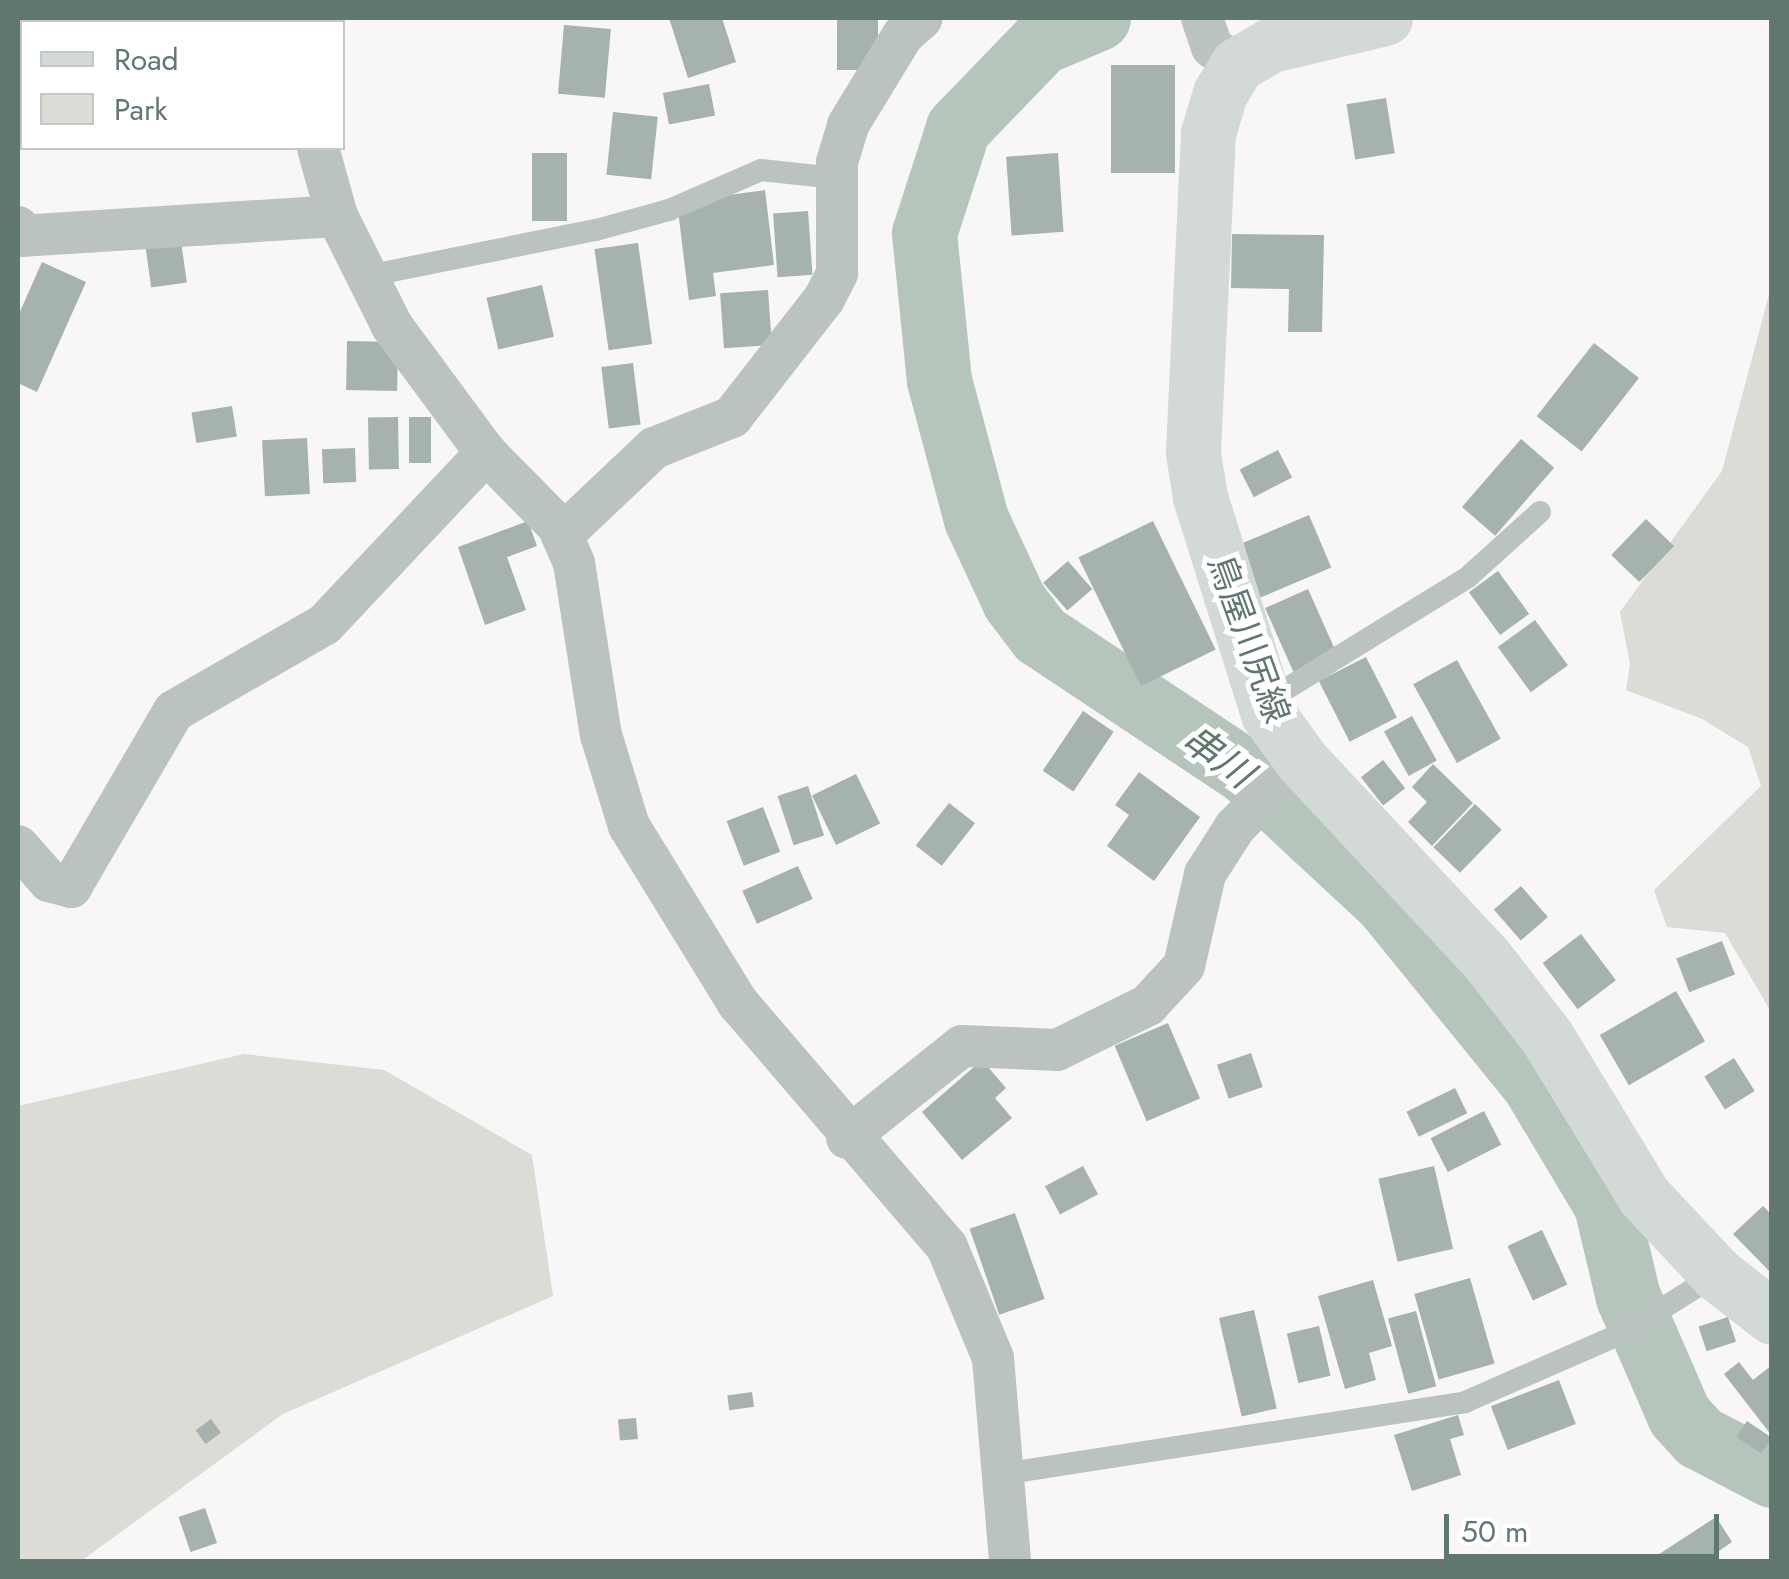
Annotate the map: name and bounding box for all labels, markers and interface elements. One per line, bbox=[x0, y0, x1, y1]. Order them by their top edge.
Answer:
legend bbox=[20, 20, 345, 150]
text: Road bbox=[114, 38, 179, 81]
text: Park bbox=[114, 88, 167, 131]
street label: 鳥屋川尻線 bbox=[1199, 550, 1299, 728]
water label: 串川 bbox=[1174, 715, 1262, 797]
scale bar bbox=[1449, 1494, 1724, 1556]
text: 50 m bbox=[1461, 1510, 1528, 1553]

